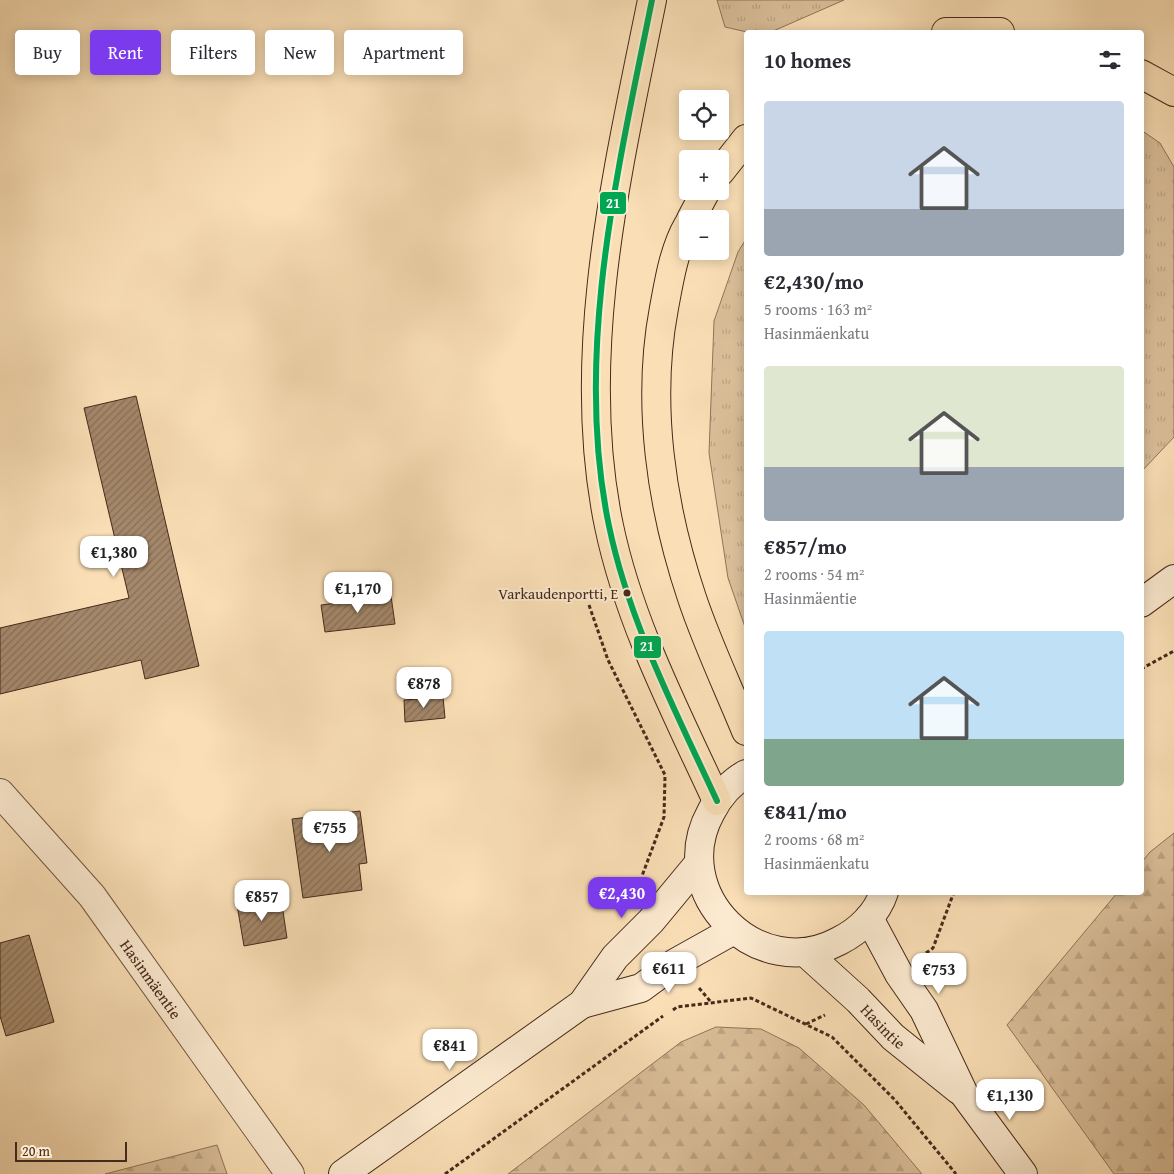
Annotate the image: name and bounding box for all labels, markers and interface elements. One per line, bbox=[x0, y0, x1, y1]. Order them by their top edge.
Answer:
chip: Buy bbox=[15, 30, 80, 75]
chip: Rent bbox=[90, 30, 161, 75]
chip: Filters bbox=[171, 30, 255, 75]
chip: New bbox=[265, 30, 334, 75]
chip: Apartment bbox=[344, 30, 463, 75]
text: 10 homes bbox=[764, 45, 851, 76]
icon: filters bbox=[1096, 46, 1124, 74]
map controls bbox=[679, 90, 729, 260]
button: locate bbox=[679, 90, 729, 140]
icon: home bbox=[899, 133, 989, 223]
button: + bbox=[679, 150, 729, 200]
line badge: 21 bbox=[599, 191, 627, 215]
text: 21 bbox=[606, 193, 620, 213]
button: − bbox=[679, 210, 729, 260]
text: €2,430/mo bbox=[764, 266, 864, 297]
text: 5 rooms · 163 m² bbox=[764, 297, 872, 321]
text: Hasinmäenkatu bbox=[764, 321, 869, 345]
icon: home bbox=[899, 398, 989, 488]
text: €857/mo bbox=[764, 531, 847, 562]
pin: €1,380 bbox=[73, 536, 155, 578]
text: €1,380 bbox=[91, 540, 137, 564]
text: 2 rooms · 54 m² bbox=[764, 562, 864, 586]
pin: €1,170 bbox=[317, 572, 399, 614]
text: €1,170 bbox=[335, 576, 381, 600]
place label: Varkaudenportti, E bbox=[498, 583, 618, 604]
text: Hasinmäentie bbox=[764, 586, 857, 610]
marker: Varkaudenportti, E bbox=[622, 588, 632, 598]
line badge: 21 bbox=[633, 635, 662, 659]
text: 21 bbox=[640, 636, 654, 656]
icon: home bbox=[899, 663, 989, 753]
pin: €878 bbox=[394, 666, 454, 709]
text: €878 bbox=[407, 671, 441, 695]
text: €841/mo bbox=[764, 796, 847, 827]
pin: €755 bbox=[300, 810, 360, 853]
text: €755 bbox=[313, 815, 347, 839]
text: 2 rooms · 68 m² bbox=[764, 827, 864, 851]
text: Hasinmäenkatu bbox=[764, 851, 869, 875]
pin: €2,430 bbox=[581, 876, 663, 919]
pin: €857 bbox=[232, 880, 292, 922]
text: €2,430 bbox=[599, 881, 645, 905]
text: €857 bbox=[245, 884, 279, 908]
street label: Hasinmäentie bbox=[114, 934, 188, 1024]
pin: €611 bbox=[639, 952, 699, 994]
pin: €753 bbox=[909, 952, 969, 995]
text: €611 bbox=[652, 956, 686, 980]
text: €753 bbox=[922, 957, 956, 981]
street label: Hasintie bbox=[855, 998, 911, 1055]
pin: €841 bbox=[420, 1028, 480, 1071]
text: €841 bbox=[433, 1033, 467, 1057]
pin: €1,130 bbox=[969, 1078, 1051, 1121]
text: €1,130 bbox=[987, 1083, 1033, 1107]
scale bar bbox=[15, 1139, 128, 1162]
text: 20 m bbox=[22, 1141, 50, 1161]

